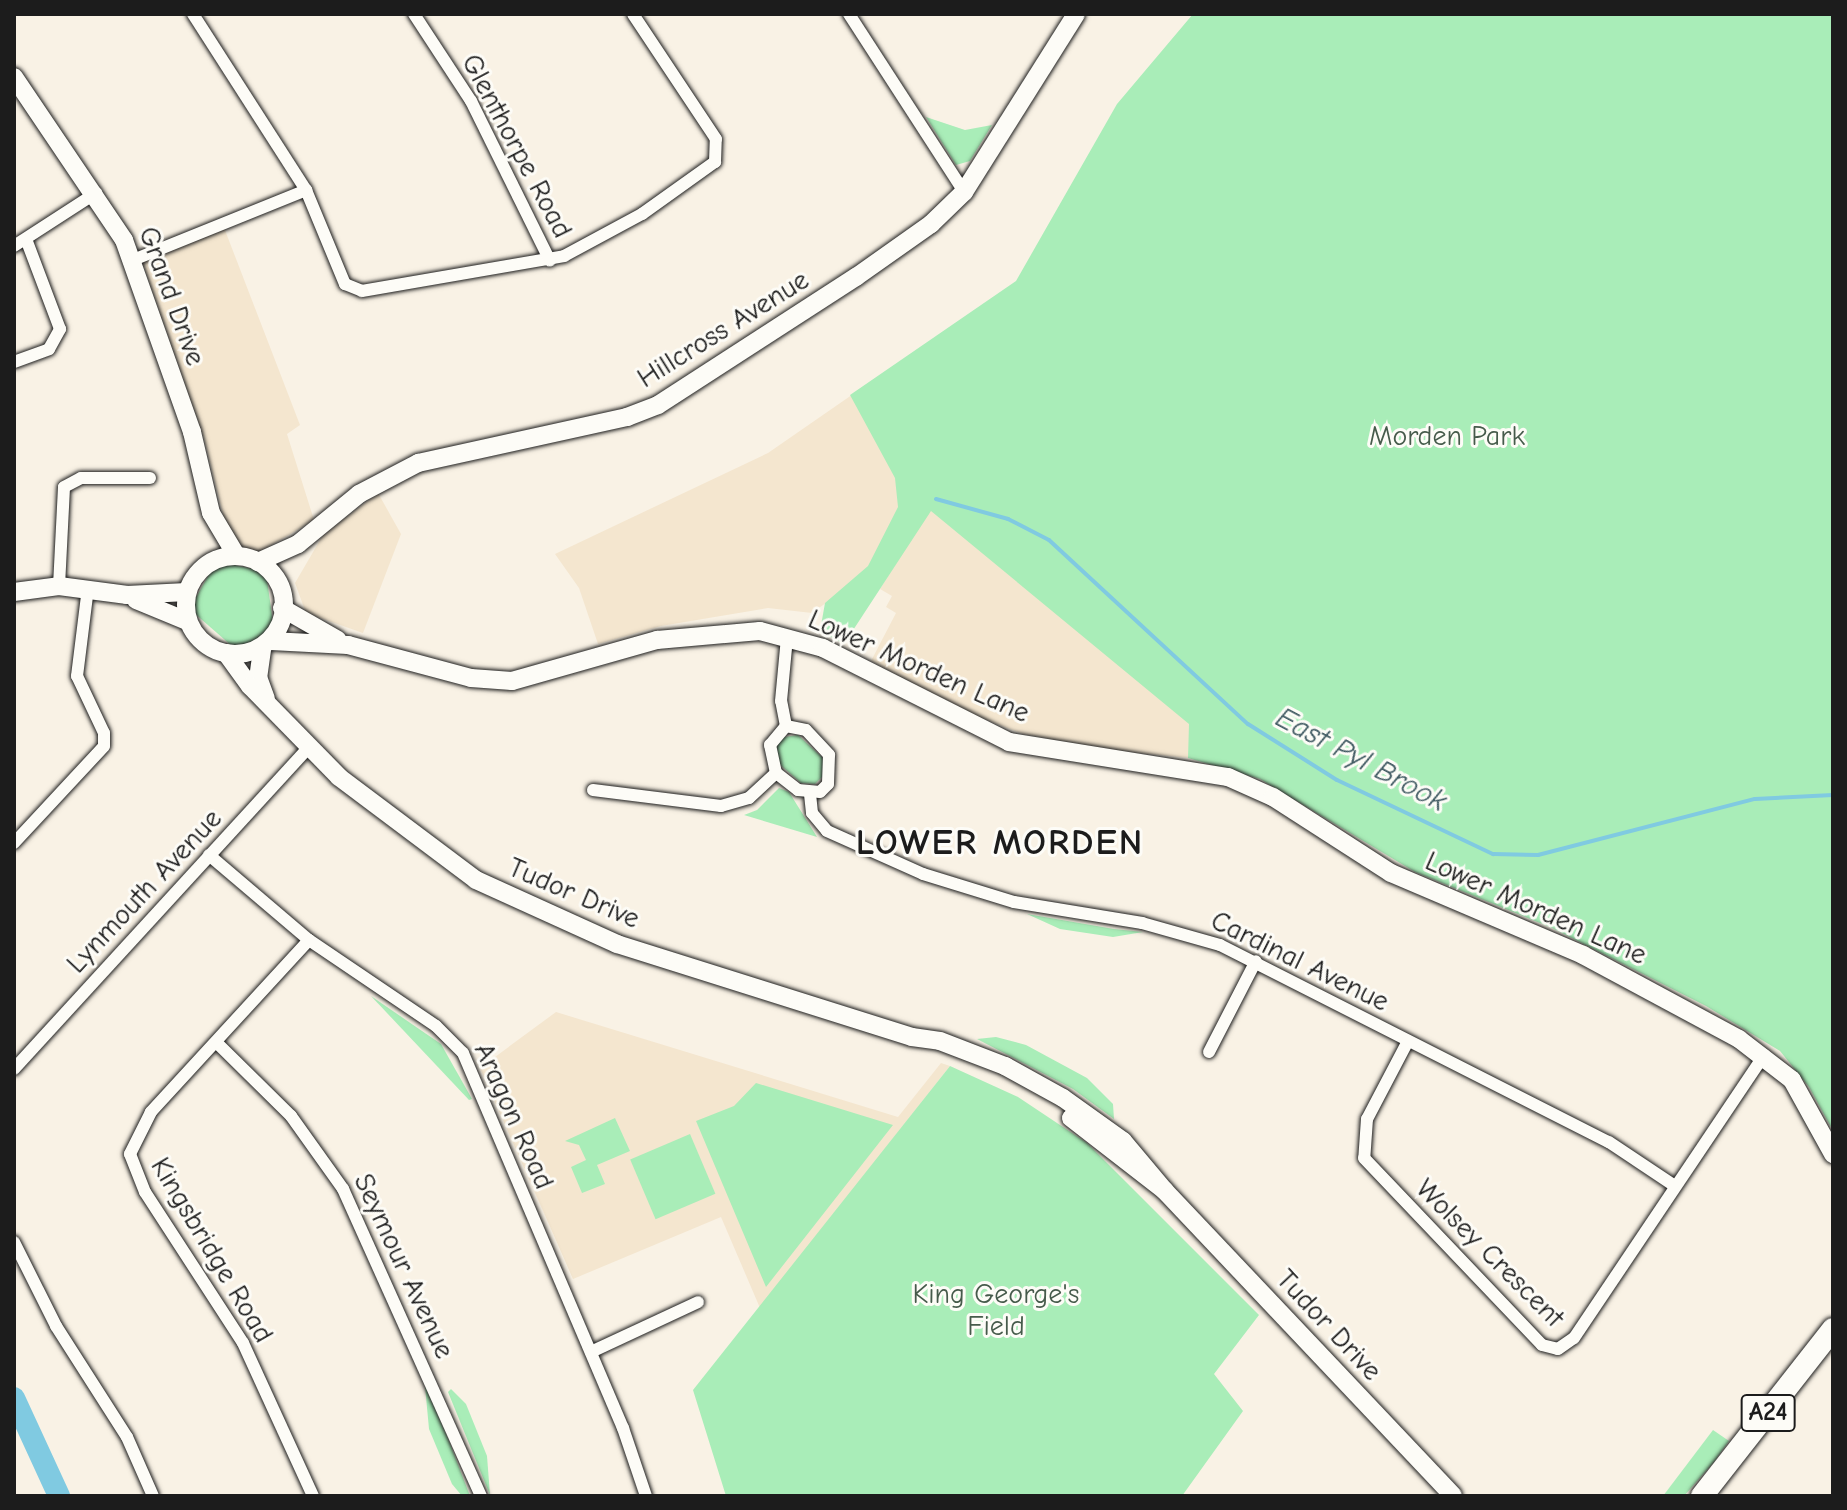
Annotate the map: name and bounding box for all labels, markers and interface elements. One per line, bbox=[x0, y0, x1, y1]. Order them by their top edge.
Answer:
street label: Glenthorpe Road bbox=[454, 48, 580, 244]
street label: Grand Drive bbox=[131, 222, 213, 370]
street label: Hillcross Avenue bbox=[631, 263, 815, 395]
park label: Morden Park bbox=[1369, 419, 1525, 453]
street label: Lower Morden Lane bbox=[803, 602, 1035, 730]
water label: East Pyl Brook bbox=[1269, 700, 1453, 820]
street label: Lynmouth Avenue bbox=[59, 802, 229, 980]
district label: LOWER MORDEN bbox=[856, 821, 1144, 865]
street label: Lower Morden Lane bbox=[1420, 844, 1652, 972]
street label: Tudor Drive bbox=[503, 850, 645, 936]
street label: Cardinal Avenue bbox=[1206, 903, 1394, 1019]
street label: Aragon Road bbox=[467, 1038, 561, 1194]
street label: Kingsbridge Road bbox=[144, 1151, 280, 1349]
street label: Seymour Avenue bbox=[347, 1168, 461, 1364]
street label: Wolsey Crescent bbox=[1409, 1172, 1571, 1334]
street label: Tudor Drive bbox=[1269, 1263, 1389, 1387]
park label: King George's Field bbox=[913, 1277, 1079, 1343]
road number: A24 bbox=[1740, 1391, 1796, 1435]

